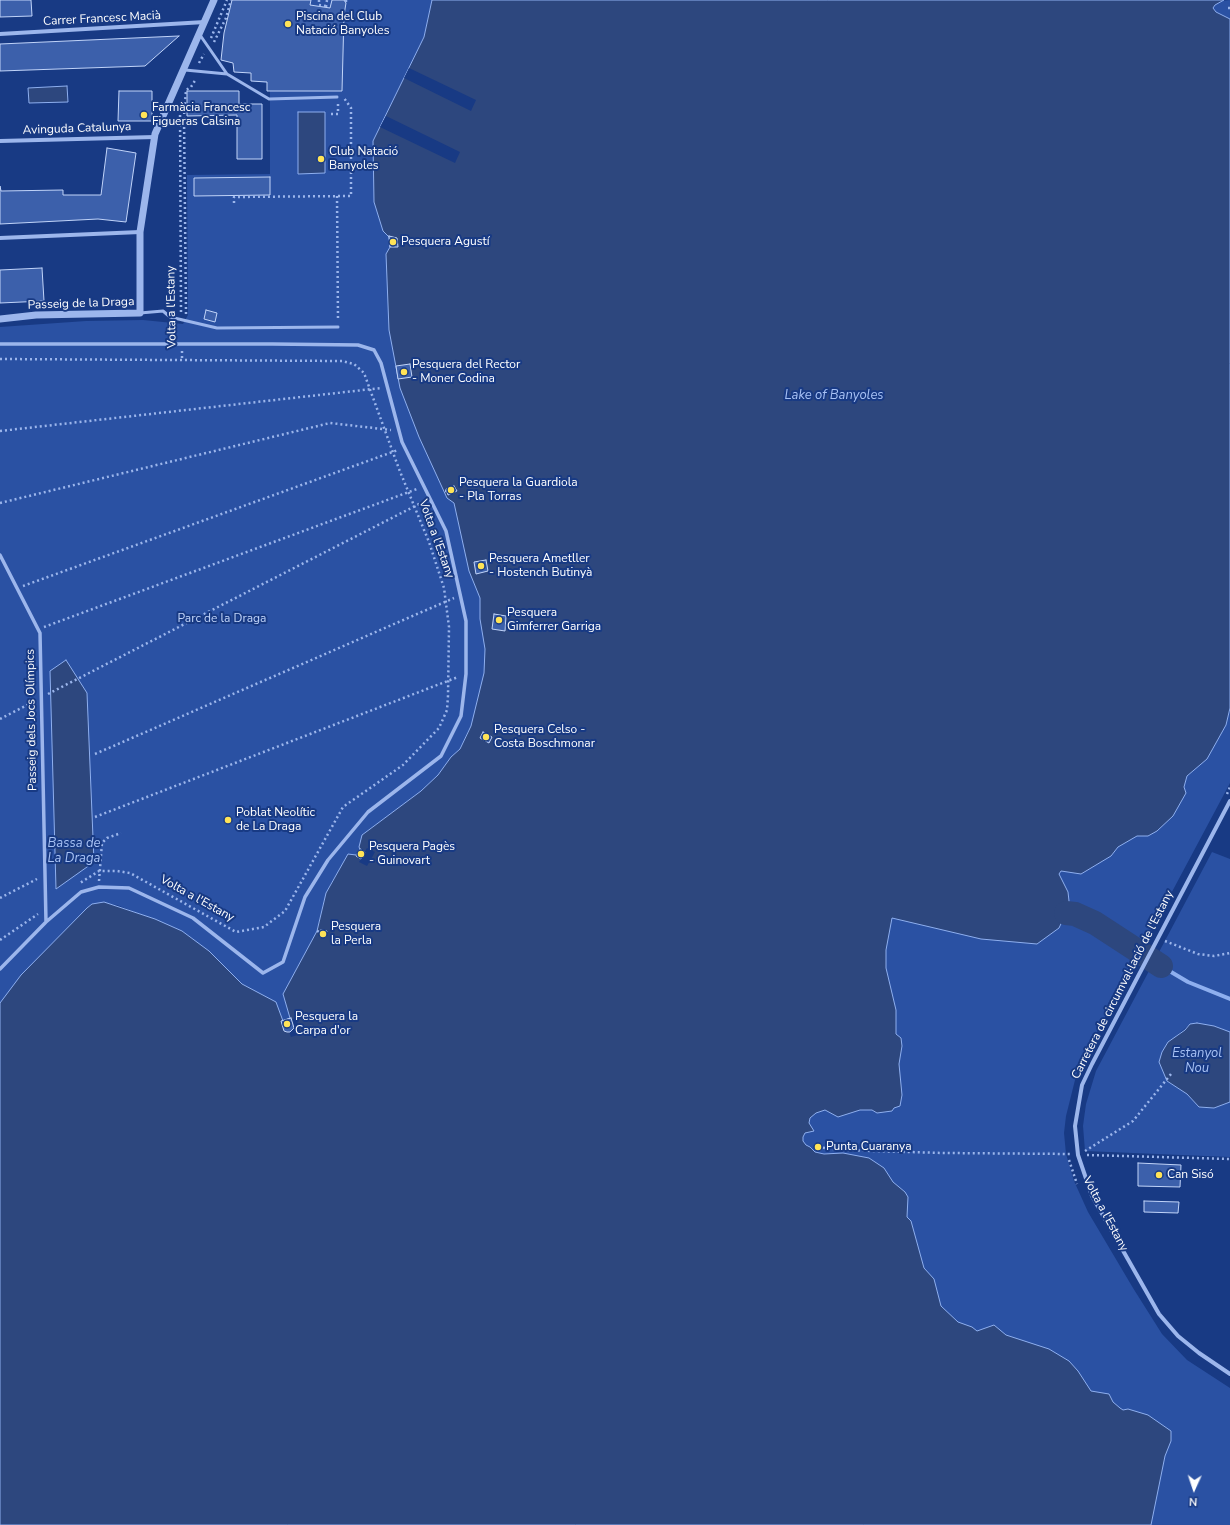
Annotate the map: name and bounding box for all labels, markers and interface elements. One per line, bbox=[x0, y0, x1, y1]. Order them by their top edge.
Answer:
street label: Carrer Francesc Macià bbox=[43, 9, 161, 29]
place label: Piscina del Club Natació Banyoles bbox=[296, 10, 390, 38]
marker: Piscina del Club Natació Banyoles bbox=[283, 19, 293, 29]
place label: Farmàcia Francesc Figueras Calsina bbox=[152, 101, 250, 129]
marker: Farmàcia Francesc Figueras Calsina bbox=[139, 110, 149, 120]
street label: Avinguda Catalunya bbox=[22, 120, 132, 138]
place label: Club Natació Banyoles bbox=[329, 145, 398, 173]
marker: Club Natació Banyoles bbox=[316, 154, 326, 164]
place label: Pesquera Agustí bbox=[401, 235, 489, 249]
marker: Pesquera Agustí bbox=[388, 237, 398, 247]
street label: Volta a l'Estany bbox=[164, 266, 180, 348]
street label: Passeig de la Draga bbox=[27, 295, 135, 313]
place label: Pesquera del Rector - Moner Codina bbox=[412, 358, 520, 386]
marker: Pesquera del Rector - Moner Codina bbox=[399, 367, 409, 377]
water label: Lake of Banyoles bbox=[784, 388, 884, 404]
place label: Pesquera la Guardiola - Pla Torras bbox=[459, 476, 578, 504]
marker: Pesquera la Guardiola - Pla Torras bbox=[446, 485, 456, 495]
street label: Volta a l'Estany bbox=[415, 498, 457, 580]
place label: Pesquera Ametller - Hostench Butinyà bbox=[489, 552, 592, 580]
marker: Pesquera Ametller - Hostench Butinyà bbox=[476, 561, 486, 571]
place label: Pesquera Gimferrer Garriga bbox=[507, 606, 601, 634]
park label: Parc de la Draga bbox=[178, 612, 266, 626]
marker: Pesquera Gimferrer Garriga bbox=[494, 615, 504, 625]
street label: Passeig dels Jocs Olímpics bbox=[24, 649, 40, 791]
place label: Pesquera Celso - Costa Boschmonar bbox=[494, 723, 595, 751]
marker: Pesquera Celso - Costa Boschmonar bbox=[481, 732, 491, 742]
place label: Poblat Neolític de La Draga bbox=[236, 806, 315, 834]
marker: Poblat Neolític de La Draga bbox=[223, 815, 233, 825]
water label: Bassa de La Draga bbox=[48, 836, 100, 867]
place label: Pesquera Pagès - Guinovart bbox=[369, 840, 455, 868]
marker: Pesquera Pagès - Guinovart bbox=[356, 849, 366, 859]
street label: Volta a l'Estany bbox=[157, 873, 237, 925]
street label: Carretera de circumval·lació de l'Estany bbox=[1069, 888, 1177, 1082]
place label: Pesquera la Perla bbox=[331, 920, 381, 948]
marker: Pesquera la Perla bbox=[318, 929, 328, 939]
place label: Pesquera la Carpa d'or bbox=[295, 1010, 358, 1038]
marker: Pesquera la Carpa d'or bbox=[282, 1019, 292, 1029]
water label: Estanyol Nou bbox=[1172, 1046, 1222, 1077]
place label: Punta Cuaranya bbox=[826, 1140, 912, 1154]
marker: Punta Cuaranya bbox=[813, 1142, 823, 1152]
place label: Can Sisó bbox=[1167, 1168, 1214, 1182]
marker: Can Sisó bbox=[1154, 1170, 1164, 1180]
street label: Volta a l'Estany bbox=[1079, 1174, 1131, 1254]
north arrow bbox=[1174, 1469, 1214, 1509]
text: N bbox=[1189, 1494, 1198, 1509]

